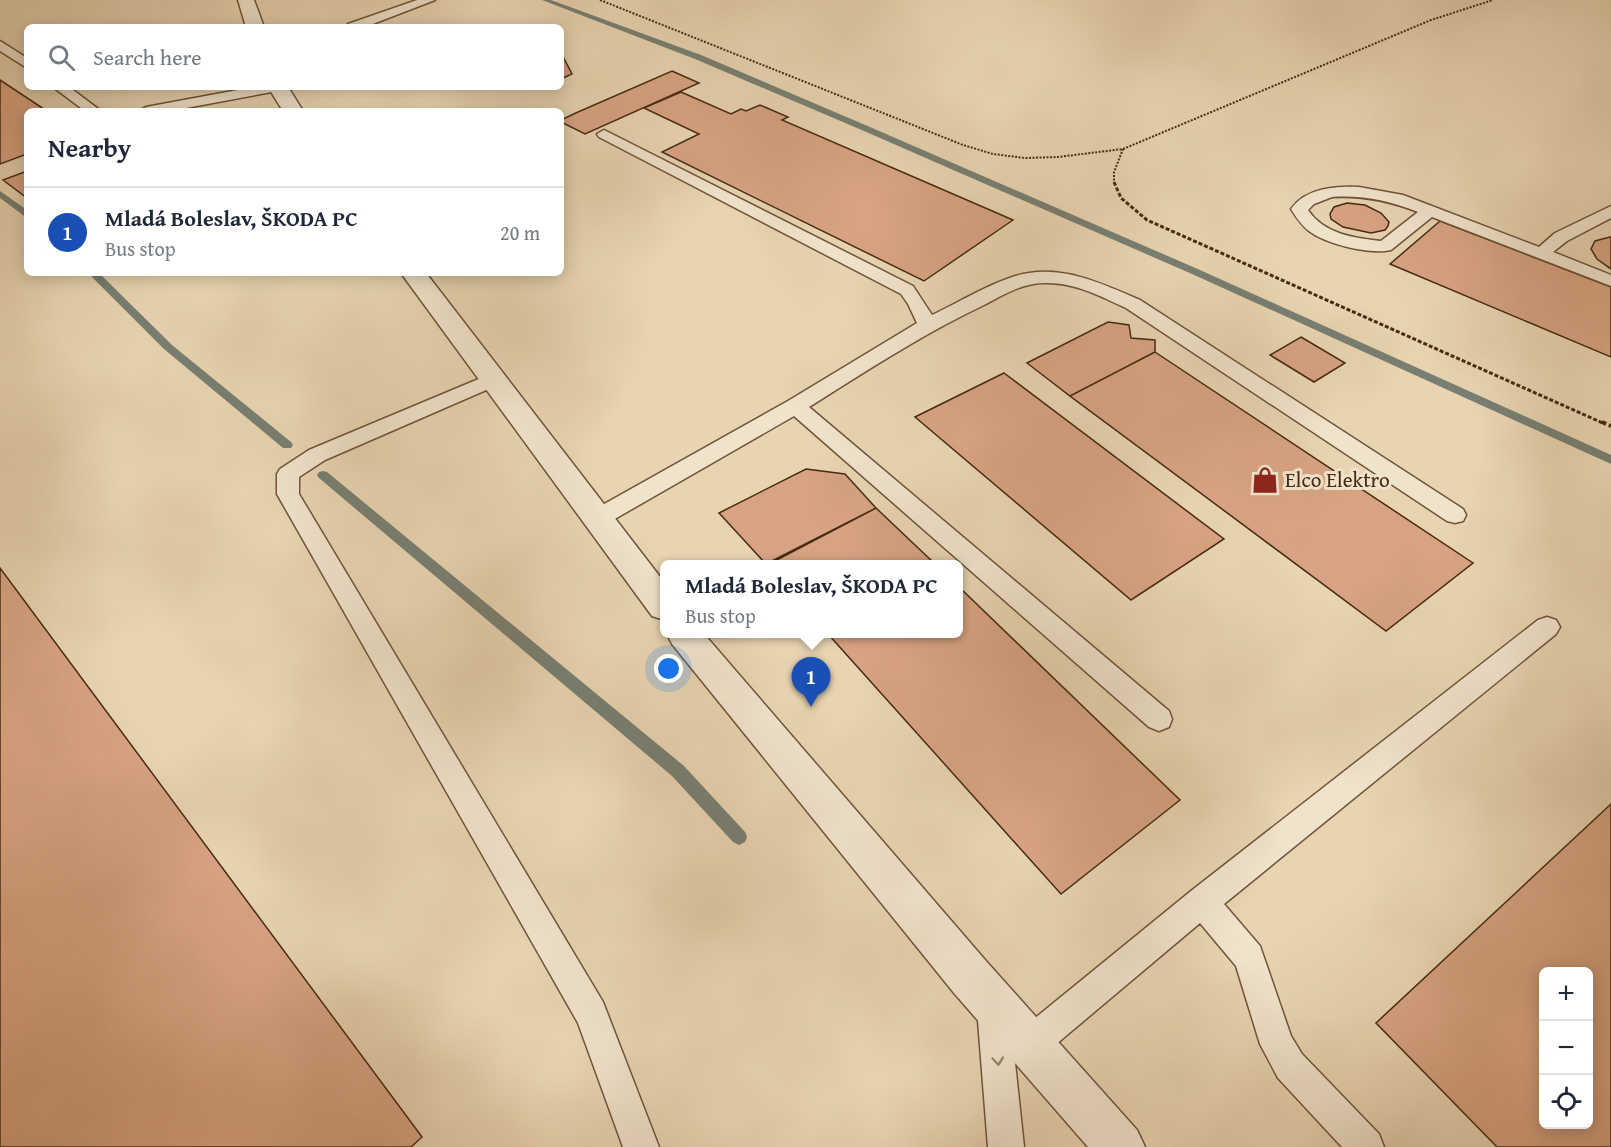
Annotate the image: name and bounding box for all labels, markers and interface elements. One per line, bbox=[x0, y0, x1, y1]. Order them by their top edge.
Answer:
search box bbox=[24, 24, 564, 90]
icon: search bbox=[45, 41, 78, 74]
text: Search here bbox=[93, 41, 202, 73]
text: Nearby bbox=[48, 128, 131, 167]
text: Mladá Boleslav, ŠKODA PC bbox=[105, 202, 358, 234]
text: 1 bbox=[62, 218, 73, 247]
text: 20 m bbox=[500, 218, 540, 247]
text: Bus stop bbox=[105, 234, 176, 263]
place label: Elco Elektro bbox=[1285, 464, 1390, 495]
shop icon: Elco Elektro bbox=[1250, 465, 1280, 495]
popup bbox=[660, 560, 963, 638]
text: Mladá Boleslav, ŠKODA PC bbox=[685, 569, 938, 601]
text: Bus stop bbox=[685, 601, 756, 630]
your location bbox=[654, 654, 683, 683]
pin: 1 bbox=[792, 658, 830, 707]
map controls bbox=[1539, 967, 1593, 1129]
button: + bbox=[1539, 967, 1593, 1021]
button: − bbox=[1539, 1021, 1593, 1075]
one-way arrow bbox=[991, 1057, 1004, 1066]
button: locate bbox=[1539, 1075, 1593, 1129]

